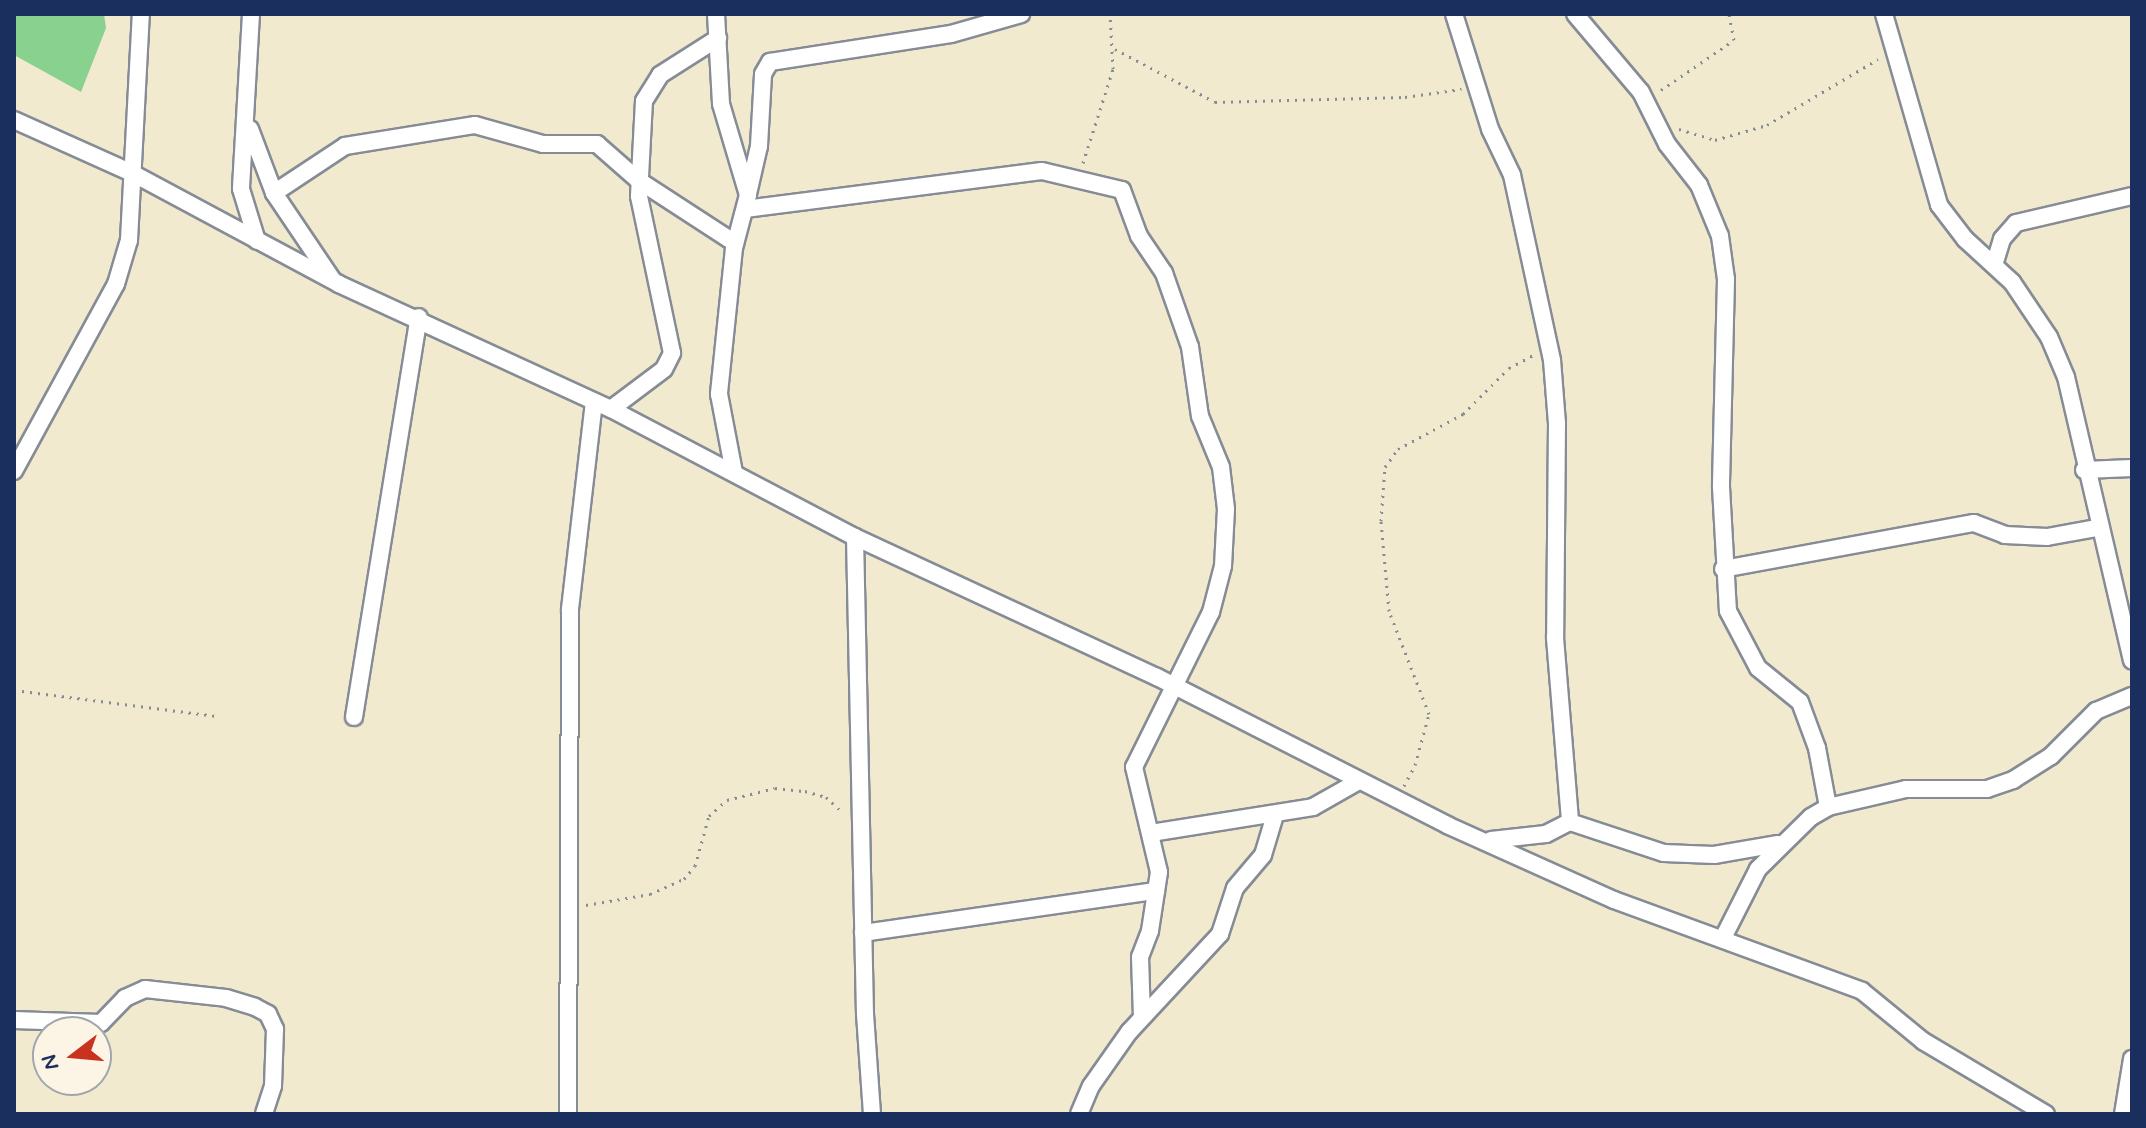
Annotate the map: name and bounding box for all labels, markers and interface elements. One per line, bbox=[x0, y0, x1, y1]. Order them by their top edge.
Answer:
north arrow bbox=[32, 1016, 112, 1096]
text: N bbox=[35, 1051, 66, 1073]

